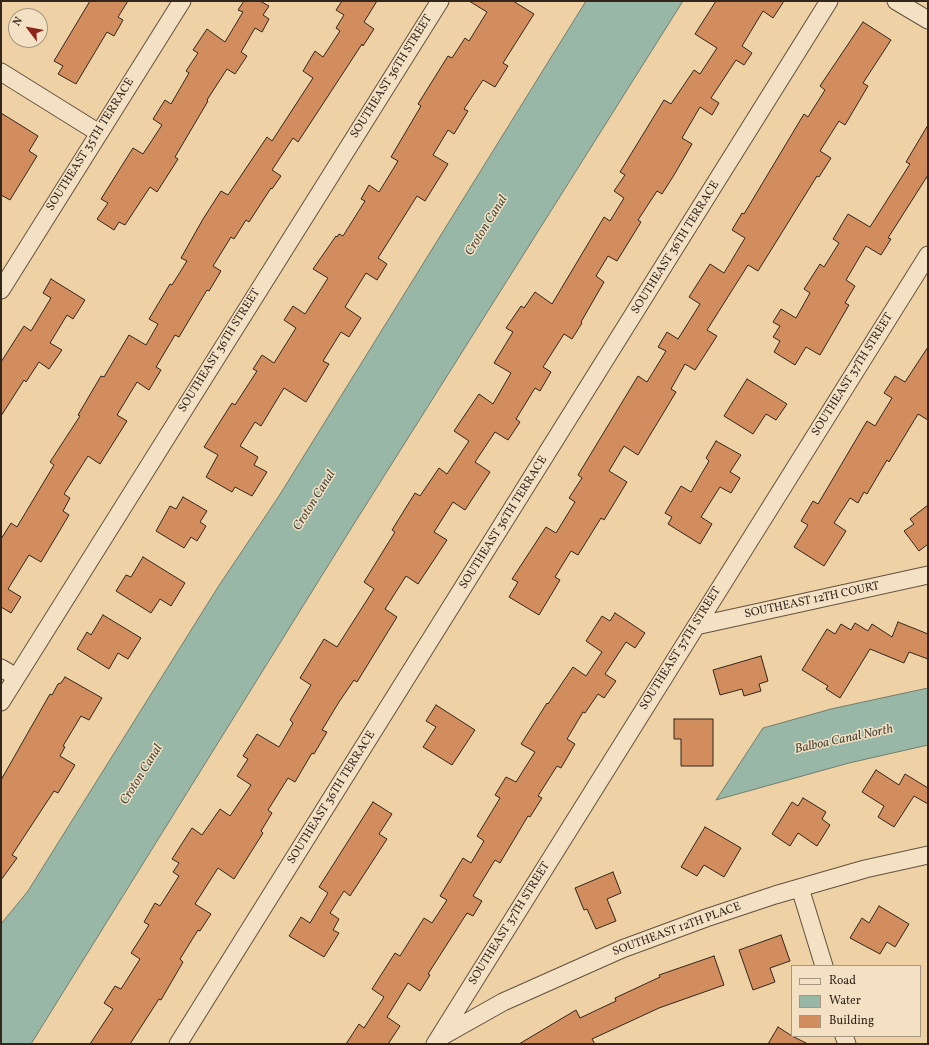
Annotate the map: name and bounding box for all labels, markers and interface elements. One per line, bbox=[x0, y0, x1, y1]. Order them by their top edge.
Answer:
north arrow bbox=[8, 8, 48, 48]
street label: SOUTHEAST 36TH STREET bbox=[348, 13, 436, 141]
text: N bbox=[10, 15, 27, 29]
street label: SOUTHEAST 35TH TERRACE bbox=[44, 76, 138, 214]
street label: SOUTHEAST 36TH TERRACE bbox=[629, 179, 723, 317]
water label: Croton Canal bbox=[462, 193, 512, 259]
street label: SOUTHEAST 36TH STREET bbox=[176, 287, 264, 415]
street label: SOUTHEAST 37TH STREET bbox=[809, 311, 897, 439]
street label: SOUTHEAST 36TH TERRACE bbox=[457, 454, 551, 592]
water label: Croton Canal bbox=[290, 468, 340, 534]
street label: SOUTHEAST 12TH COURT bbox=[743, 580, 881, 622]
street label: SOUTHEAST 37TH STREET bbox=[637, 585, 725, 713]
water label: Balboa Canal North bbox=[793, 722, 895, 758]
street label: SOUTHEAST 36TH TERRACE bbox=[285, 729, 379, 867]
water label: Croton Canal bbox=[117, 742, 167, 808]
street label: SOUTHEAST 37TH STREET bbox=[466, 860, 554, 988]
street label: SOUTHEAST 12TH PLACE bbox=[611, 900, 743, 960]
legend bbox=[791, 965, 921, 1037]
text: Road bbox=[829, 973, 856, 989]
text: Water bbox=[829, 993, 861, 1009]
text: Building bbox=[829, 1013, 874, 1029]

